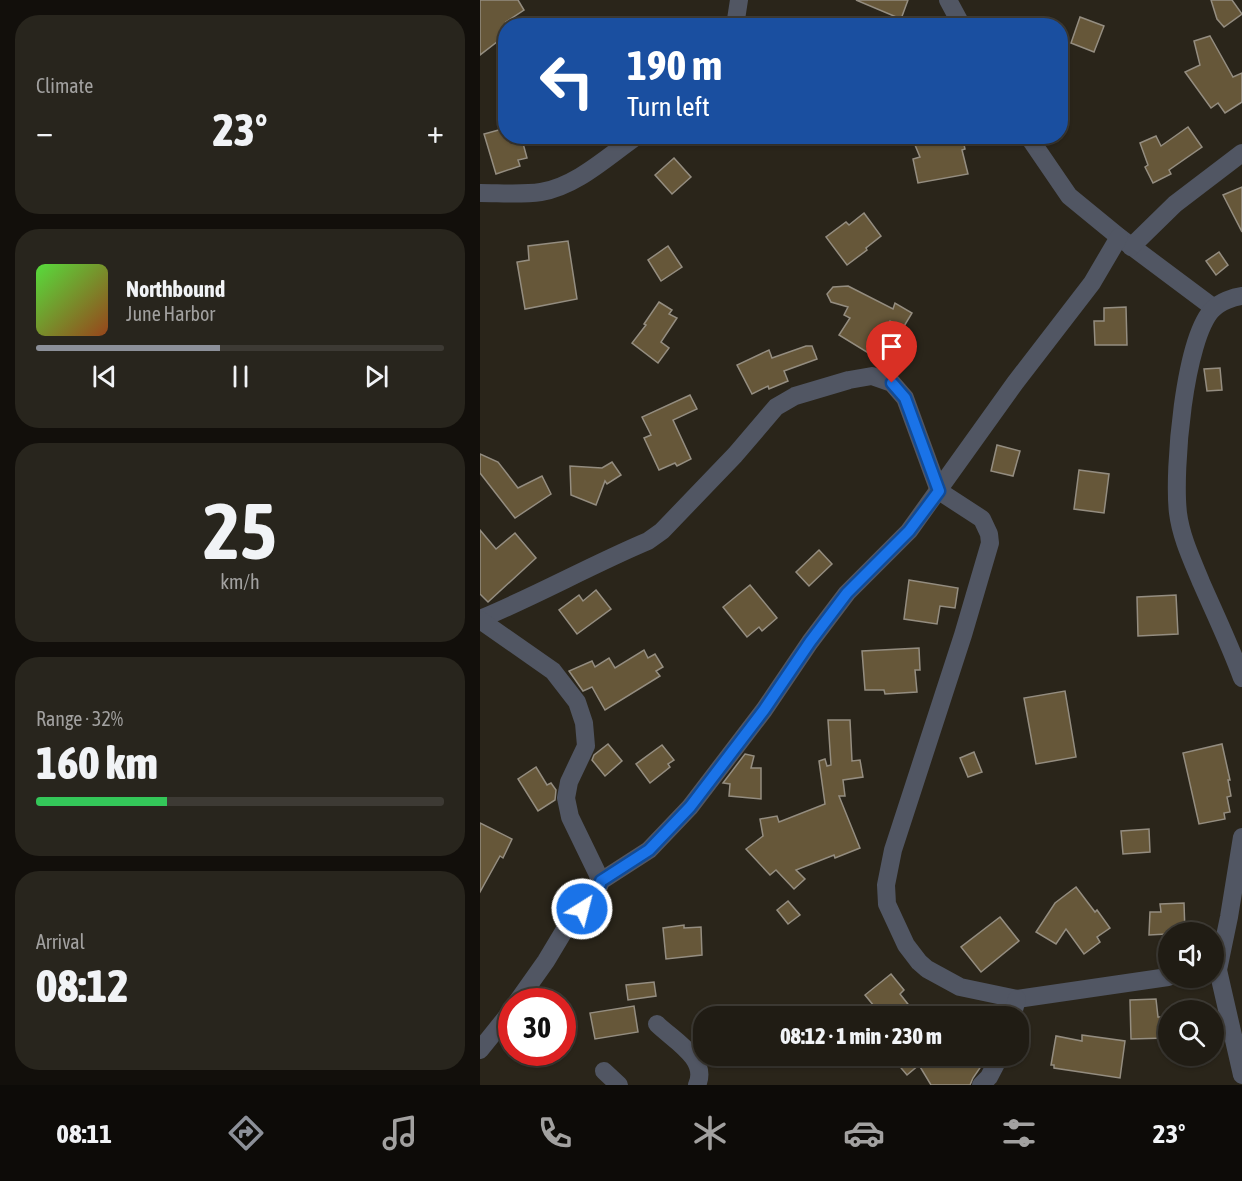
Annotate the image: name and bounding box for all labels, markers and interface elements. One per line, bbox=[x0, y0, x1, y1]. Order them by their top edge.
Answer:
text: 190 m bbox=[627, 41, 722, 89]
icon: left bbox=[528, 42, 606, 120]
text: Climate bbox=[36, 74, 93, 97]
text: Turn left bbox=[627, 91, 710, 122]
text: 23° bbox=[213, 104, 267, 156]
text: − bbox=[36, 112, 53, 150]
text: + bbox=[427, 112, 444, 150]
text: Northbound bbox=[126, 276, 225, 302]
text: June Harbor bbox=[126, 302, 215, 325]
pin bbox=[866, 321, 917, 383]
icon: arrive bbox=[875, 330, 908, 363]
icon: previous bbox=[88, 360, 121, 393]
icon: pause bbox=[224, 360, 257, 393]
icon: next bbox=[360, 360, 393, 393]
text: 25 bbox=[203, 486, 277, 576]
text: km/h bbox=[220, 570, 260, 593]
text: Range · 32% bbox=[36, 707, 123, 730]
text: 160 km bbox=[36, 737, 158, 789]
position arrow bbox=[550, 877, 614, 941]
map controls bbox=[1158, 922, 1224, 1066]
button: sound bbox=[1158, 922, 1224, 988]
text: Arrival bbox=[36, 930, 85, 953]
text: 08:12 bbox=[36, 960, 129, 1012]
speed limit sign: 30 bbox=[498, 988, 576, 1066]
button: search bbox=[1158, 1000, 1224, 1066]
text: 08:12 · 1 min · 230 m bbox=[780, 1023, 942, 1049]
icon: directions bbox=[225, 1112, 267, 1154]
icon: music bbox=[379, 1112, 421, 1154]
icon: phone bbox=[534, 1112, 576, 1154]
icon: climate bbox=[689, 1112, 731, 1154]
icon: car bbox=[843, 1112, 885, 1154]
icon: filters bbox=[998, 1112, 1040, 1154]
text: 08:11 bbox=[56, 1118, 112, 1149]
text: 23° bbox=[1153, 1118, 1186, 1149]

